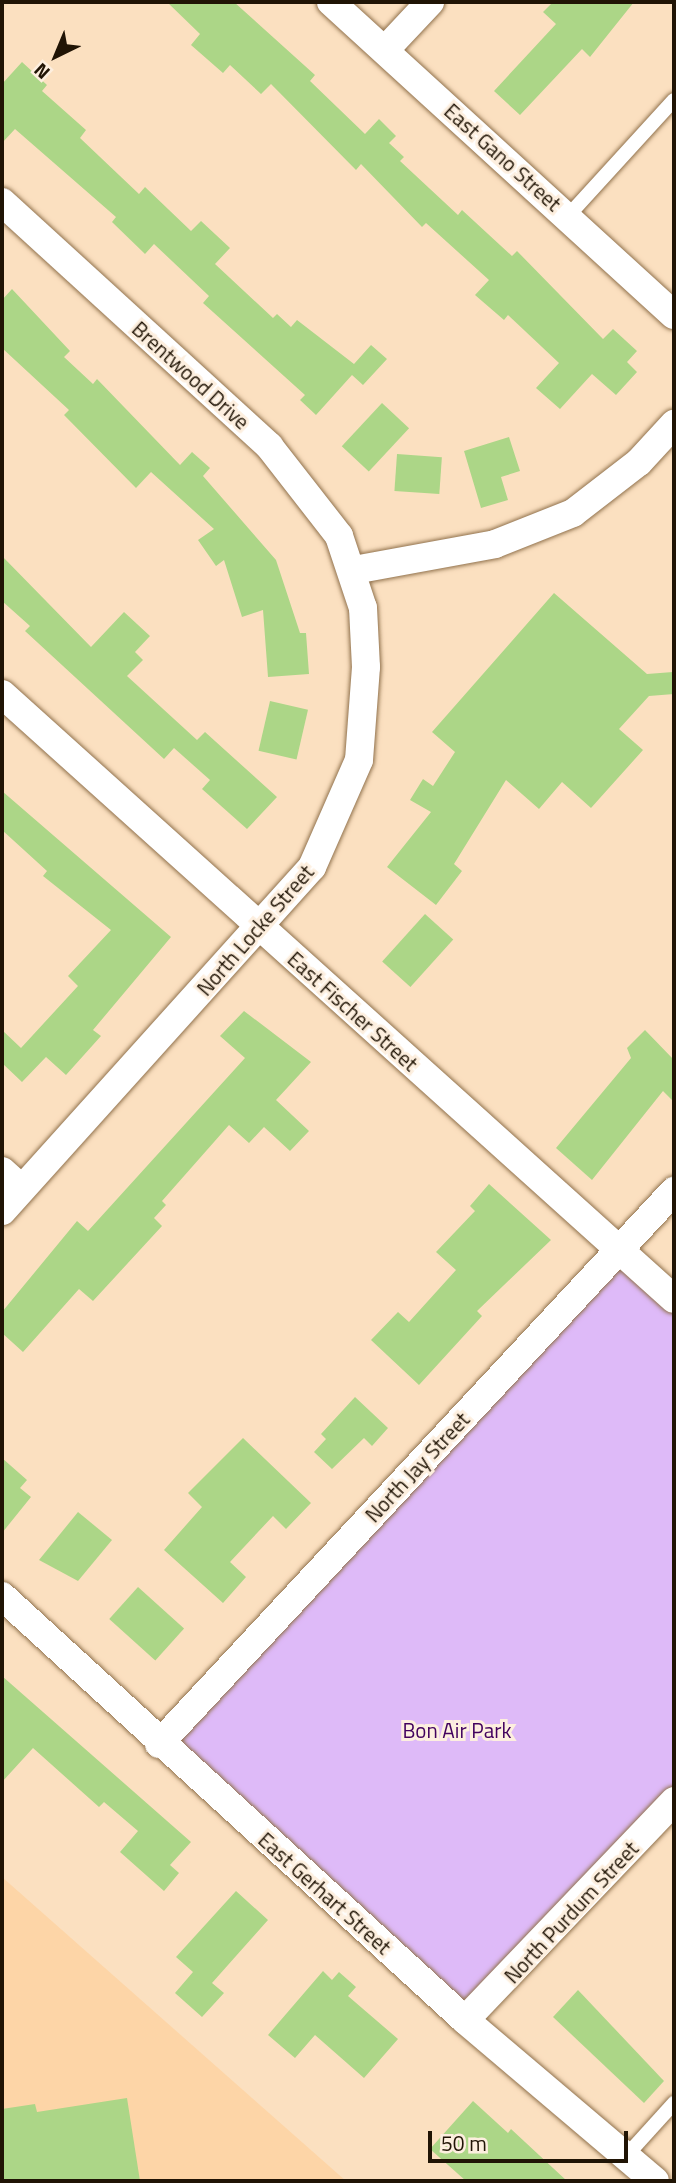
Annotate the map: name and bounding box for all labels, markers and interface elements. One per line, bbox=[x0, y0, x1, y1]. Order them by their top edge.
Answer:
north arrow bbox=[21, 21, 91, 91]
text: N bbox=[27, 57, 56, 87]
street label: East Gano Street bbox=[439, 98, 567, 216]
street label: Brentwood Drive bbox=[127, 316, 255, 434]
street label: North Locke Street bbox=[191, 859, 319, 1001]
street label: East Fischer Street bbox=[283, 946, 423, 1076]
street label: North Jay Street bbox=[360, 1407, 474, 1527]
park label: Bon Air Park bbox=[402, 1717, 512, 1743]
street label: East Gerhart Street bbox=[253, 1827, 397, 1959]
street label: North Purdum Street bbox=[499, 1836, 643, 1988]
scale bar bbox=[431, 2116, 630, 2160]
text: 50 m bbox=[441, 2127, 487, 2159]

